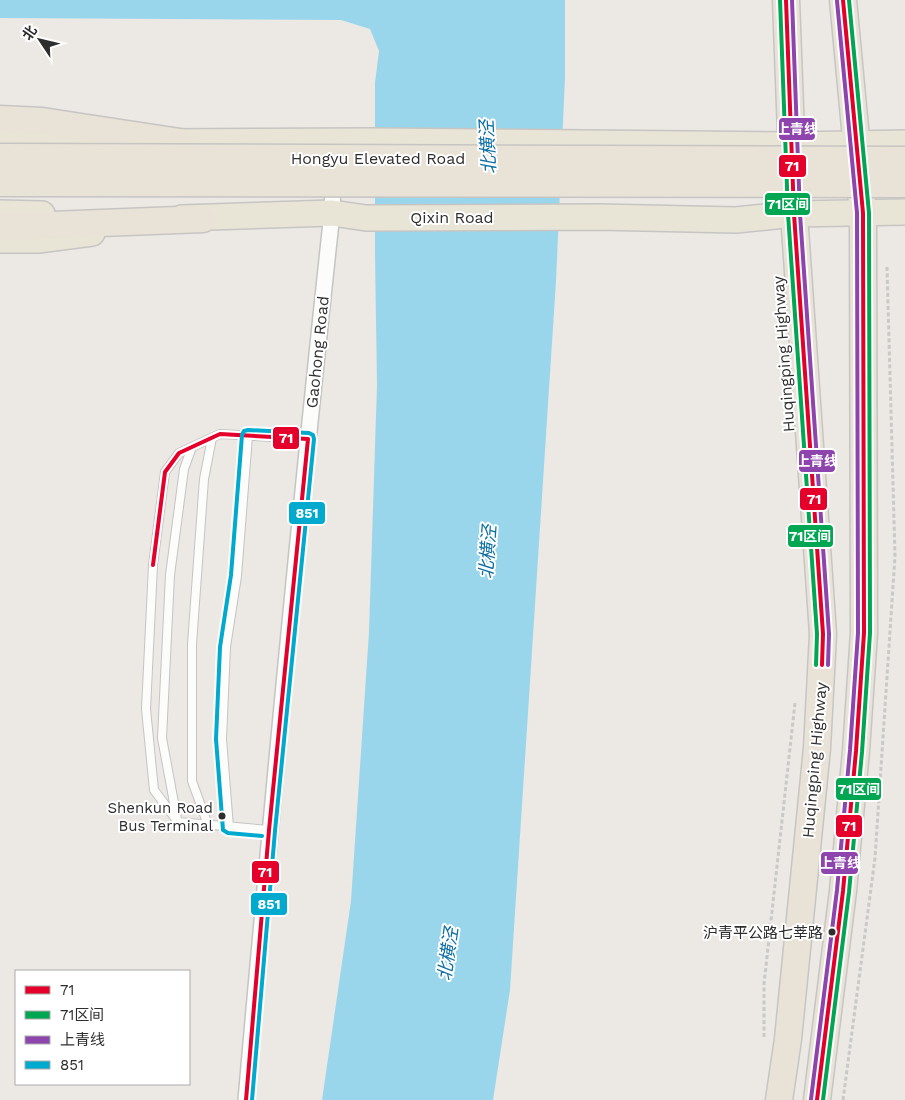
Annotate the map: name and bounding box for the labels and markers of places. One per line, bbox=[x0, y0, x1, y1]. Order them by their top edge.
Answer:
place label: Shenkun Road Bus Terminal bbox=[107, 799, 213, 835]
marker: Shenkun Road Bus Terminal bbox=[217, 811, 227, 821]
place label: 沪青平公路七莘路 bbox=[703, 924, 823, 942]
marker: 沪青平公路七莘路 bbox=[827, 927, 837, 937]

